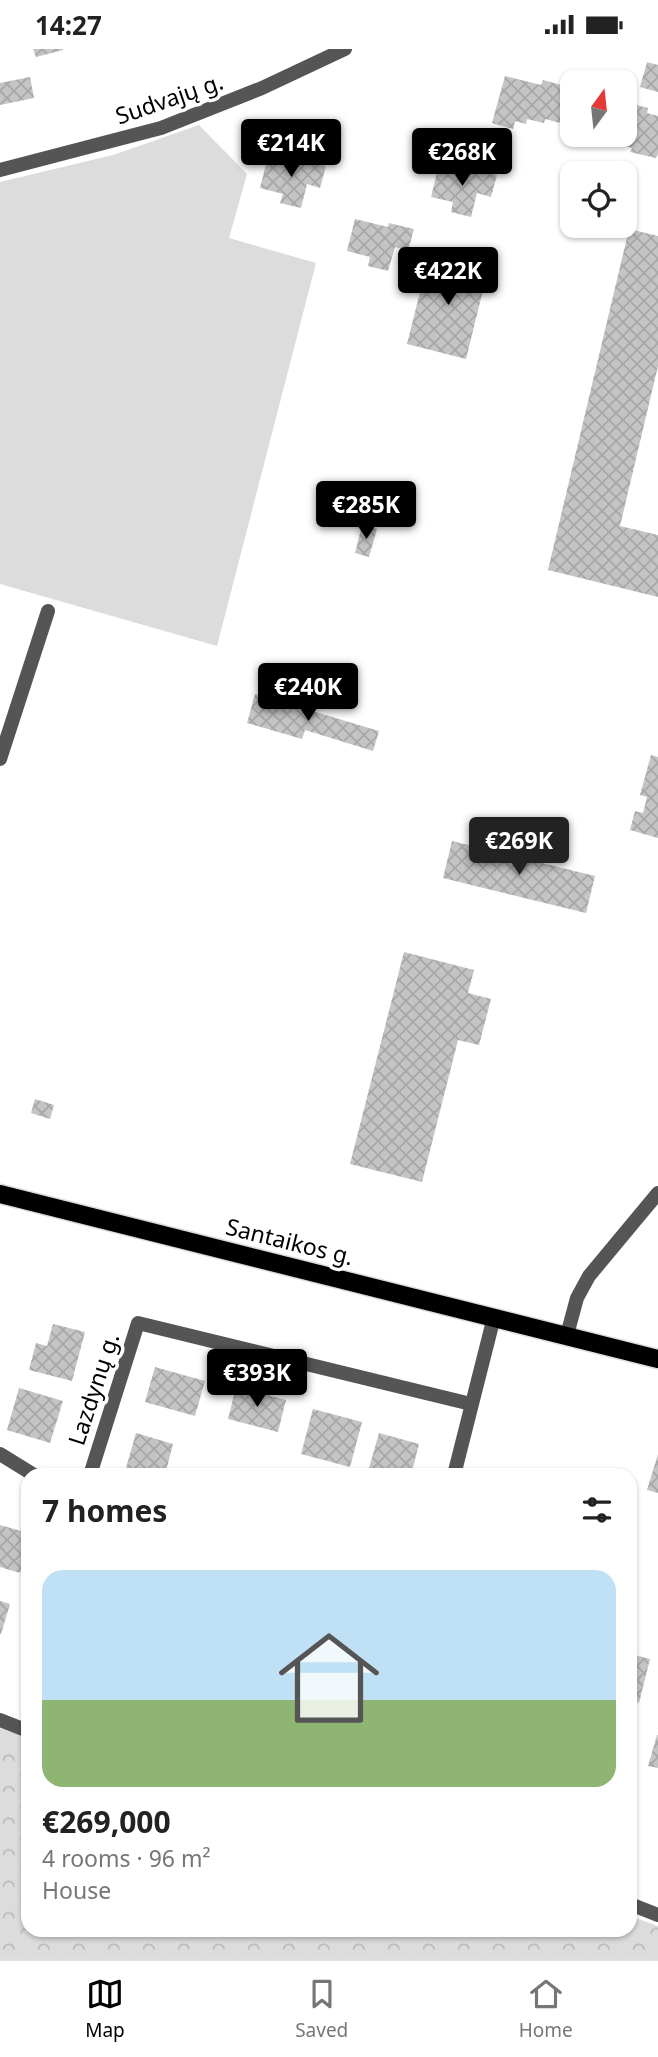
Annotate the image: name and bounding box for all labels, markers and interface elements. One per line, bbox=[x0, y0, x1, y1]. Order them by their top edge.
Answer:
text: 14:27 bbox=[35, 7, 102, 43]
street label: Sudvajų g. bbox=[111, 65, 227, 131]
north arrow bbox=[560, 70, 637, 147]
map controls bbox=[560, 70, 637, 238]
pin: €214K bbox=[242, 120, 340, 179]
text: €214K bbox=[257, 126, 325, 158]
pin: €268K bbox=[413, 129, 511, 188]
text: €268K bbox=[428, 135, 496, 167]
button: locate bbox=[560, 161, 637, 238]
pin: €422K bbox=[399, 247, 497, 307]
text: €422K bbox=[414, 254, 482, 286]
pin: €285K bbox=[317, 482, 415, 541]
text: €285K bbox=[332, 488, 400, 520]
pin: €240K bbox=[259, 663, 357, 723]
text: €240K bbox=[274, 670, 342, 702]
pin: €269K bbox=[470, 817, 568, 877]
text: €269K bbox=[485, 824, 553, 856]
street label: Santaikos g. bbox=[223, 1210, 357, 1272]
street label: Lazdynų g. bbox=[60, 1329, 126, 1449]
pin: €393K bbox=[208, 1349, 306, 1409]
text: €393K bbox=[223, 1356, 291, 1388]
text: 7 homes bbox=[42, 1490, 167, 1531]
icon: filters bbox=[578, 1491, 616, 1529]
icon: home bbox=[266, 1615, 392, 1741]
text: €269,000 bbox=[42, 1801, 171, 1842]
text: 4 rooms · 96 m² bbox=[42, 1842, 211, 1874]
text: House bbox=[42, 1874, 111, 1906]
tab: Map bbox=[85, 1975, 125, 2043]
tab: Saved bbox=[295, 1975, 348, 2043]
tab: Home bbox=[519, 1975, 573, 2043]

